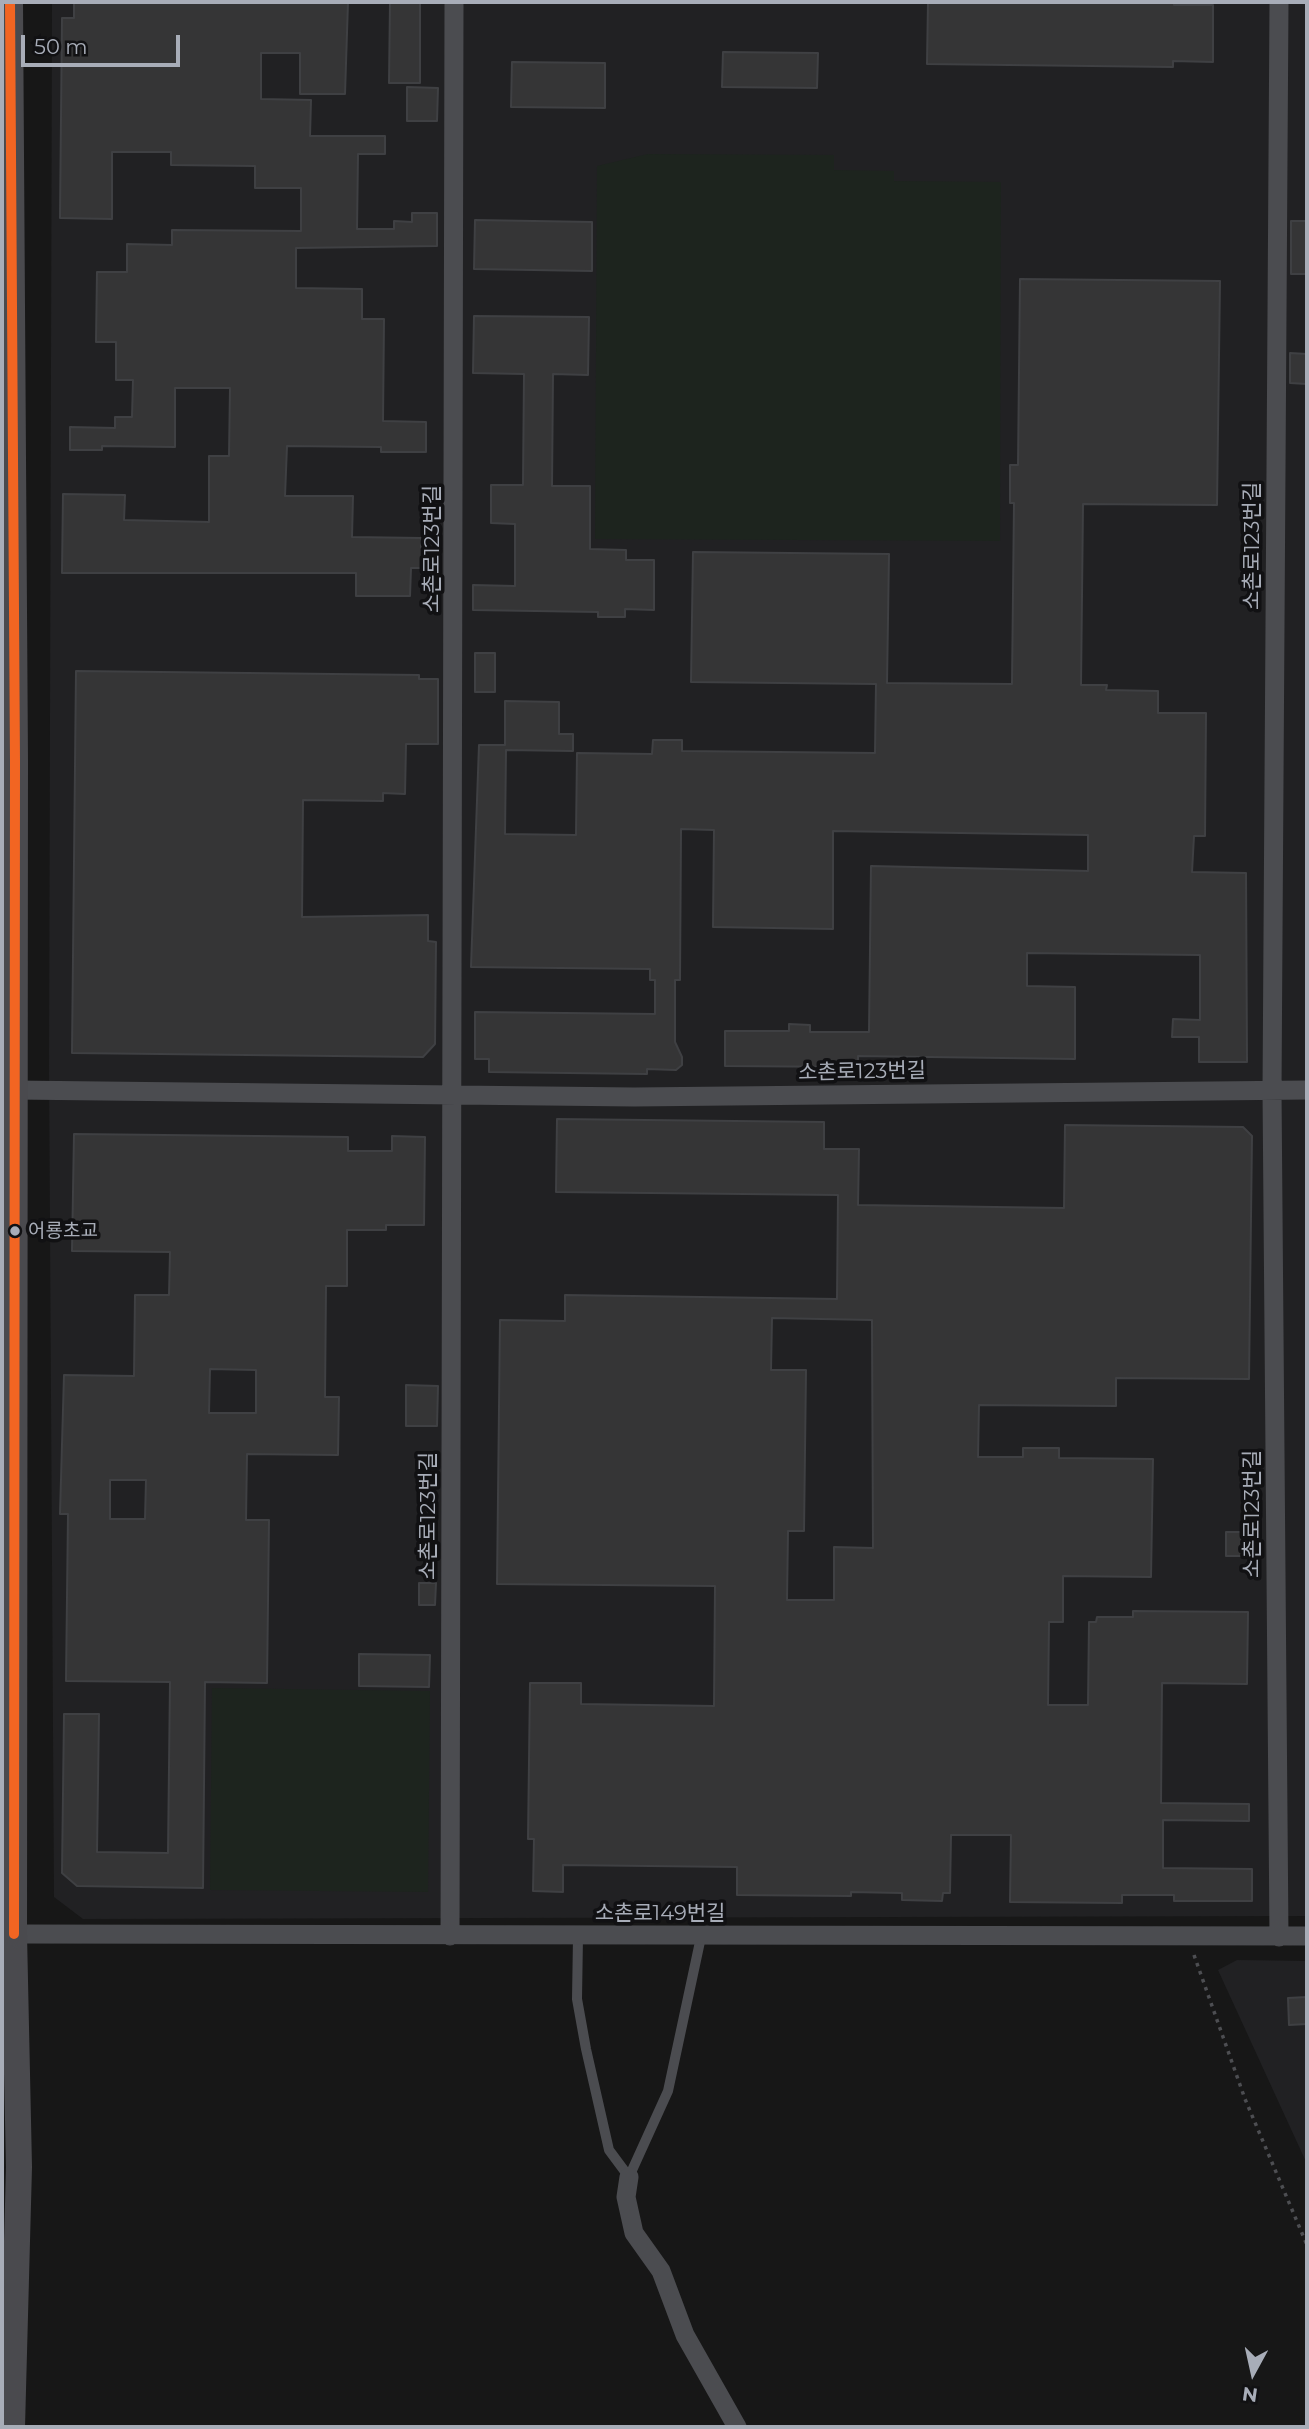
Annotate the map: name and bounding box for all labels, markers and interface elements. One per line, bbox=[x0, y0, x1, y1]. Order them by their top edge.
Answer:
scale bar bbox=[24, 21, 184, 65]
text: 50 m bbox=[34, 34, 88, 59]
street label: 소촌로123번길 bbox=[1240, 482, 1266, 610]
street label: 소촌로123번길 bbox=[420, 485, 446, 613]
street label: 소촌로123번길 bbox=[798, 1058, 926, 1086]
place label: 어룡초교 bbox=[28, 1220, 98, 1242]
marker: 어룡초교 bbox=[8, 1224, 22, 1238]
street label: 소촌로123번길 bbox=[1240, 1450, 1266, 1578]
street label: 소촌로123번길 bbox=[416, 1452, 442, 1580]
street label: 소촌로149번길 bbox=[595, 1901, 725, 1927]
north arrow bbox=[1218, 2338, 1288, 2408]
text: N bbox=[1241, 2382, 1259, 2407]

